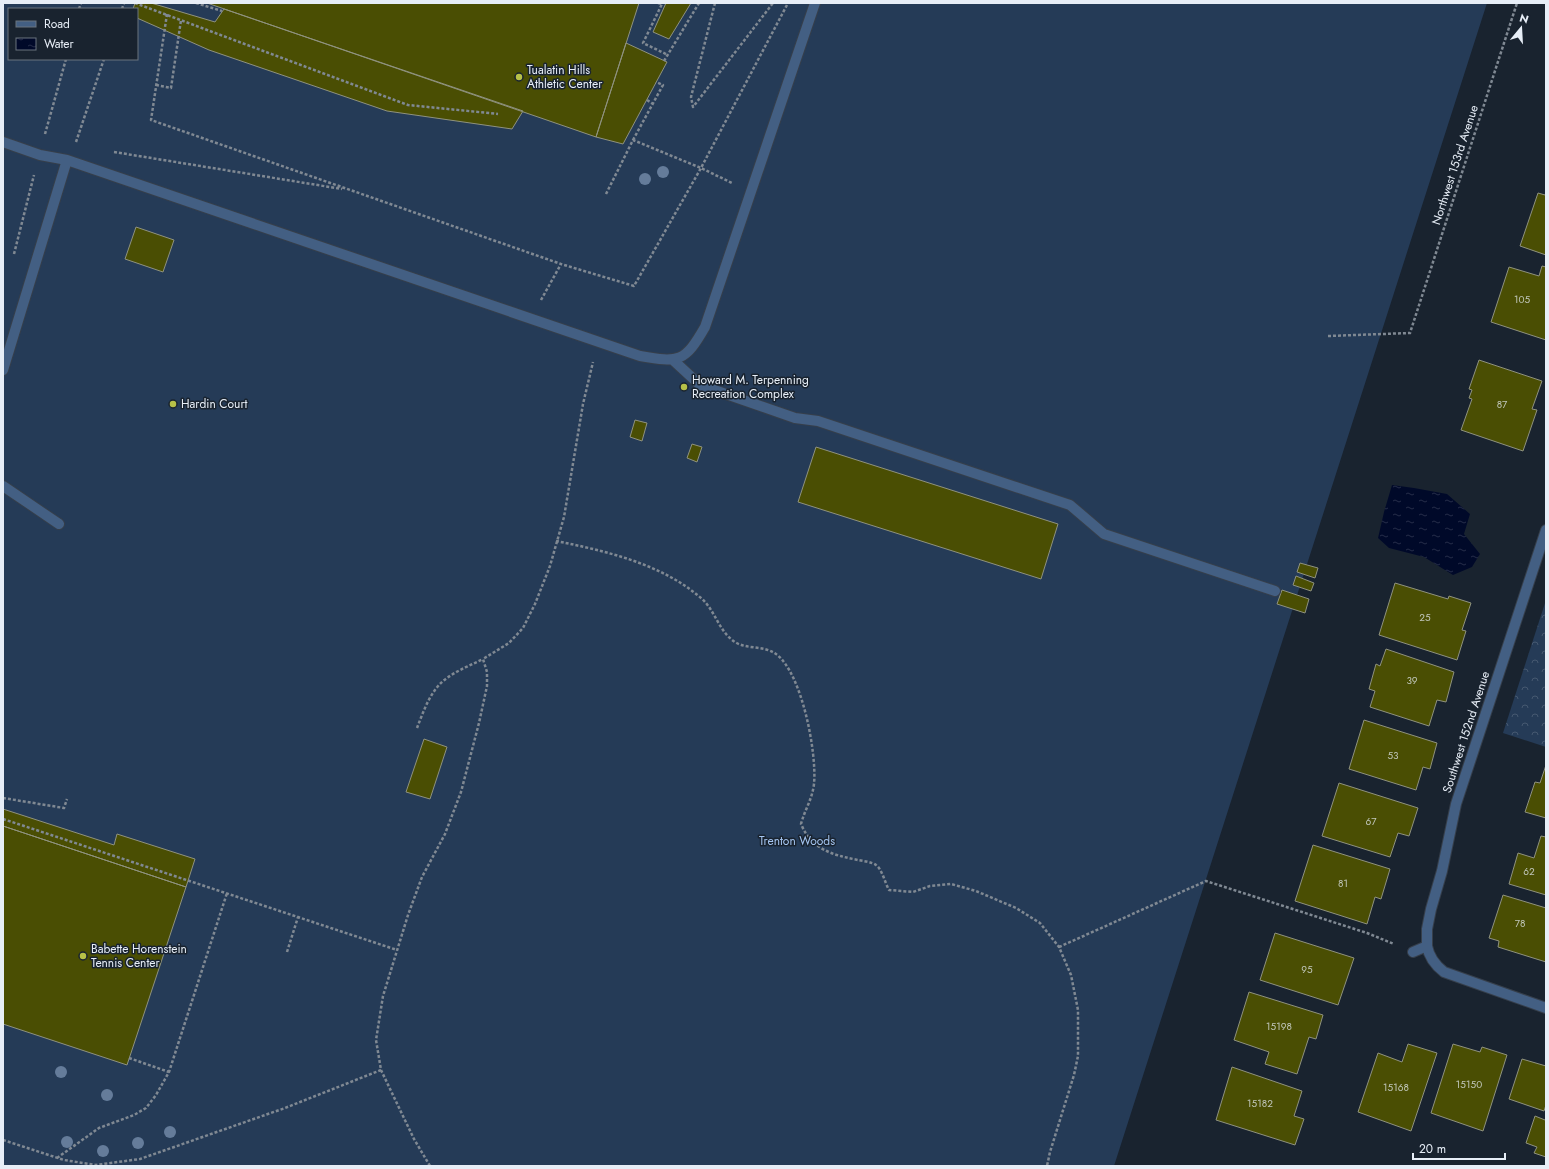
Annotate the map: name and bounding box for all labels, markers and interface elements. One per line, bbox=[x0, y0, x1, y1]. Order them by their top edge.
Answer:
legend bbox=[8, 8, 138, 60]
north arrow bbox=[1501, 8, 1541, 48]
text: N bbox=[1517, 10, 1531, 27]
text: Road bbox=[44, 15, 70, 33]
text: Water bbox=[44, 35, 75, 53]
place label: Tualatin Hills Athletic Center bbox=[527, 61, 603, 93]
marker: Tualatin Hills Athletic Center bbox=[514, 72, 524, 82]
street label: Northwest 153rd Avenue bbox=[1427, 103, 1483, 227]
house number: 105 bbox=[1514, 292, 1530, 307]
place label: Howard M. Terpenning Recreation Complex bbox=[692, 371, 809, 403]
marker: Howard M. Terpenning Recreation Complex bbox=[679, 382, 689, 392]
place label: Hardin Court bbox=[181, 395, 248, 413]
house number: 87 bbox=[1497, 397, 1508, 412]
marker: Hardin Court bbox=[168, 399, 178, 409]
house number: 25 bbox=[1419, 610, 1431, 625]
street label: Southwest 152nd Avenue bbox=[1438, 669, 1494, 795]
house number: 39 bbox=[1406, 673, 1418, 688]
house number: 53 bbox=[1387, 748, 1399, 763]
house number: 67 bbox=[1365, 814, 1377, 829]
park label: Trenton Woods bbox=[759, 832, 835, 850]
house number: 62 bbox=[1523, 864, 1535, 879]
house number: 81 bbox=[1338, 876, 1348, 891]
house number: 78 bbox=[1515, 916, 1525, 931]
place label: Babette Horenstein Tennis Center bbox=[91, 940, 187, 972]
marker: Babette Horenstein Tennis Center bbox=[78, 951, 88, 961]
house number: 95 bbox=[1301, 962, 1313, 977]
house number: 15198 bbox=[1266, 1019, 1292, 1034]
house number: 15150 bbox=[1456, 1077, 1482, 1092]
house number: 15168 bbox=[1383, 1080, 1409, 1095]
house number: 15182 bbox=[1247, 1096, 1273, 1111]
scale bar bbox=[1413, 1135, 1505, 1161]
text: 20 m bbox=[1419, 1140, 1446, 1158]

